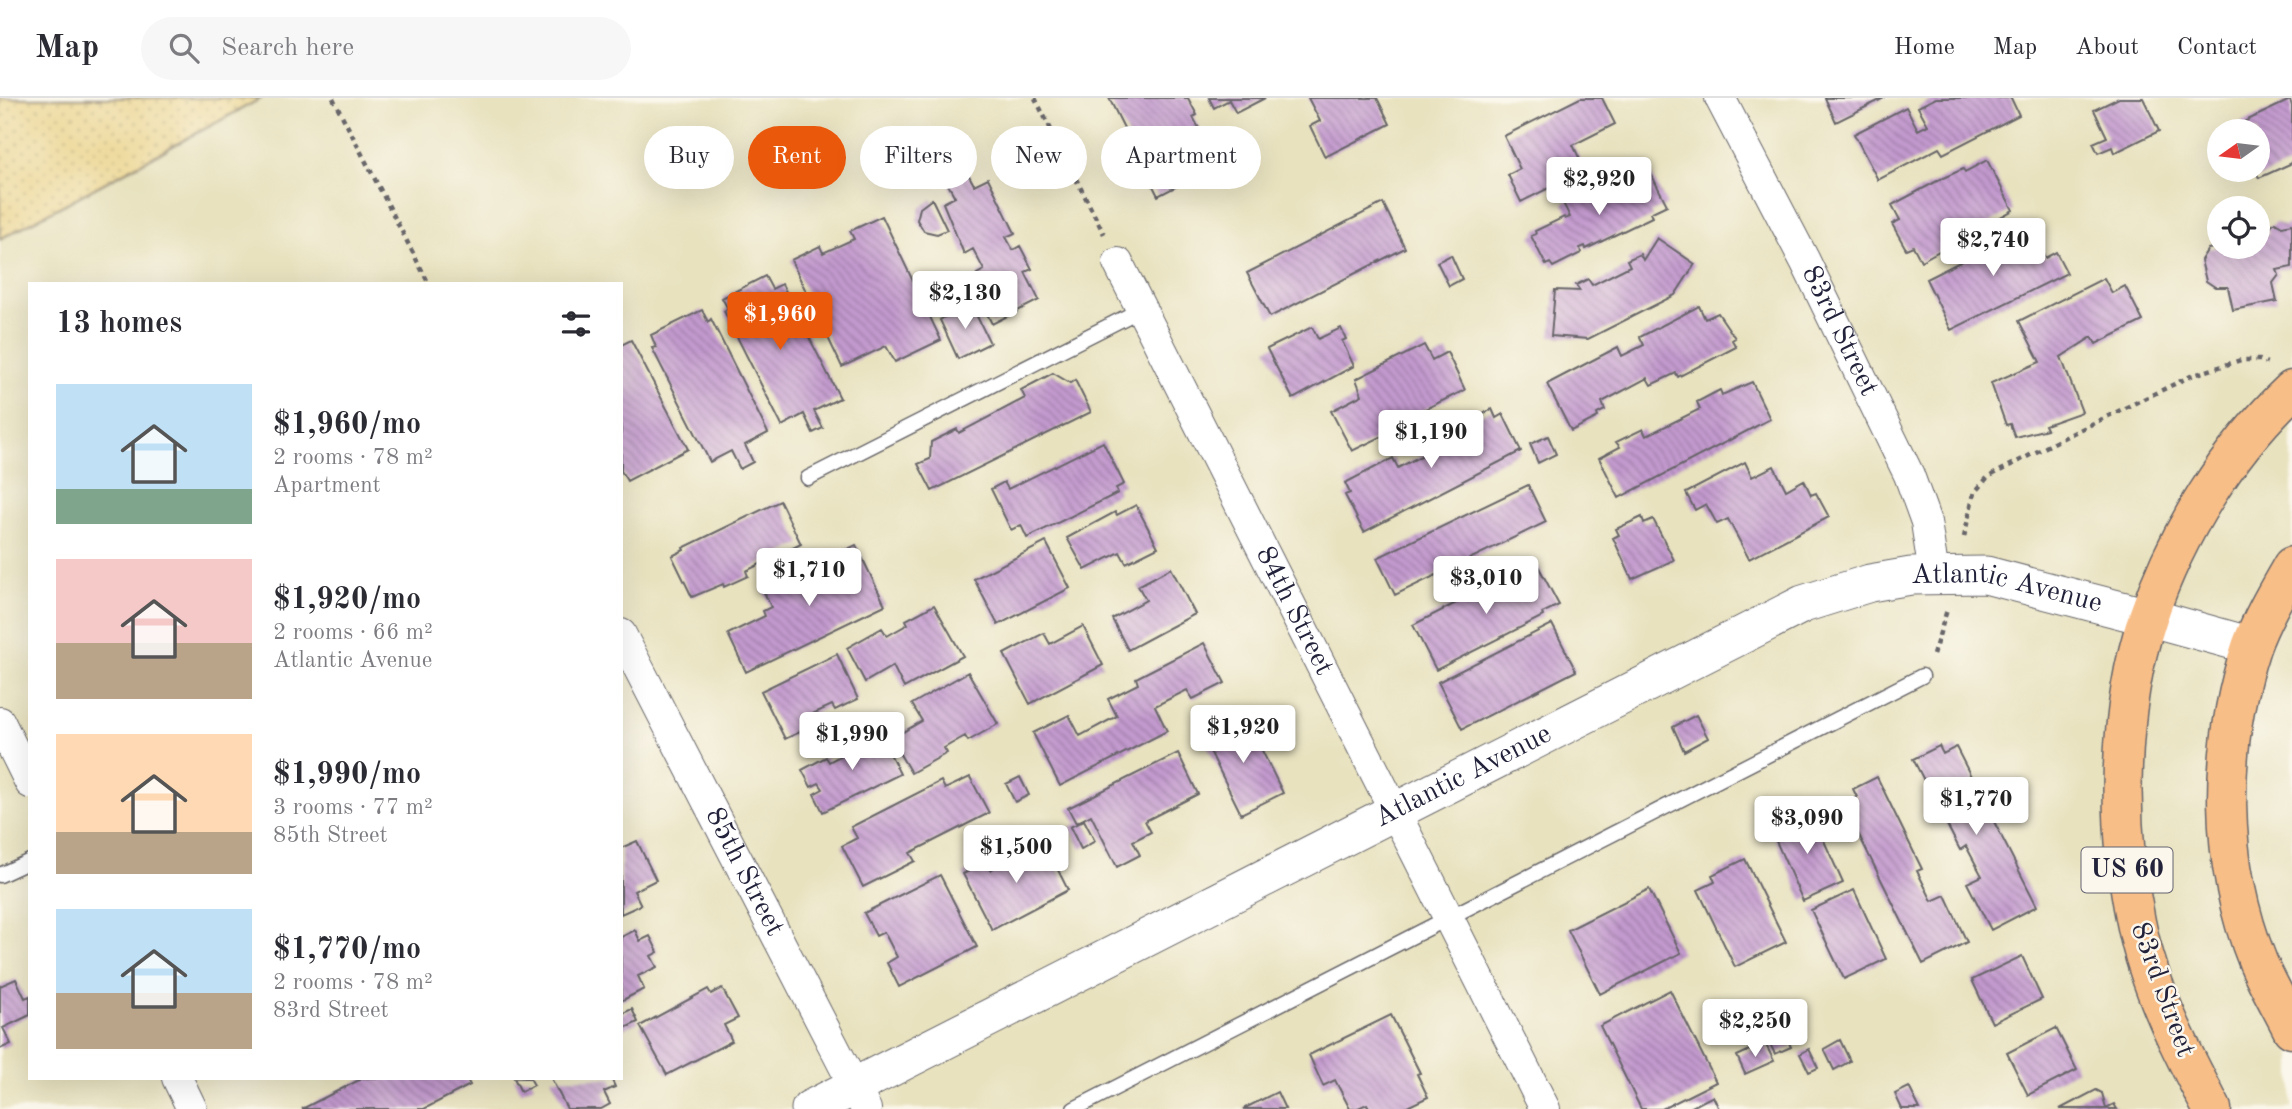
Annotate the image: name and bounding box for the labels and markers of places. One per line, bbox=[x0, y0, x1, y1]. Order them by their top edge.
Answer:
pin: $2,920 bbox=[1542, 158, 1656, 217]
pin: $2,740 bbox=[1936, 218, 2050, 278]
pin: $2,130 bbox=[908, 272, 1022, 331]
pin: $1,960 bbox=[723, 292, 837, 352]
pin: $1,190 bbox=[1374, 410, 1488, 470]
pin: $1,710 bbox=[752, 548, 866, 608]
pin: $3,010 bbox=[1429, 556, 1543, 616]
pin: $1,920 bbox=[1186, 706, 1300, 765]
pin: $1,990 bbox=[795, 712, 909, 772]
pin: $1,770 bbox=[1919, 778, 2033, 837]
pin: $3,090 bbox=[1750, 796, 1864, 856]
pin: $1,500 bbox=[959, 826, 1073, 885]
pin: $2,250 bbox=[1698, 1000, 1812, 1059]

